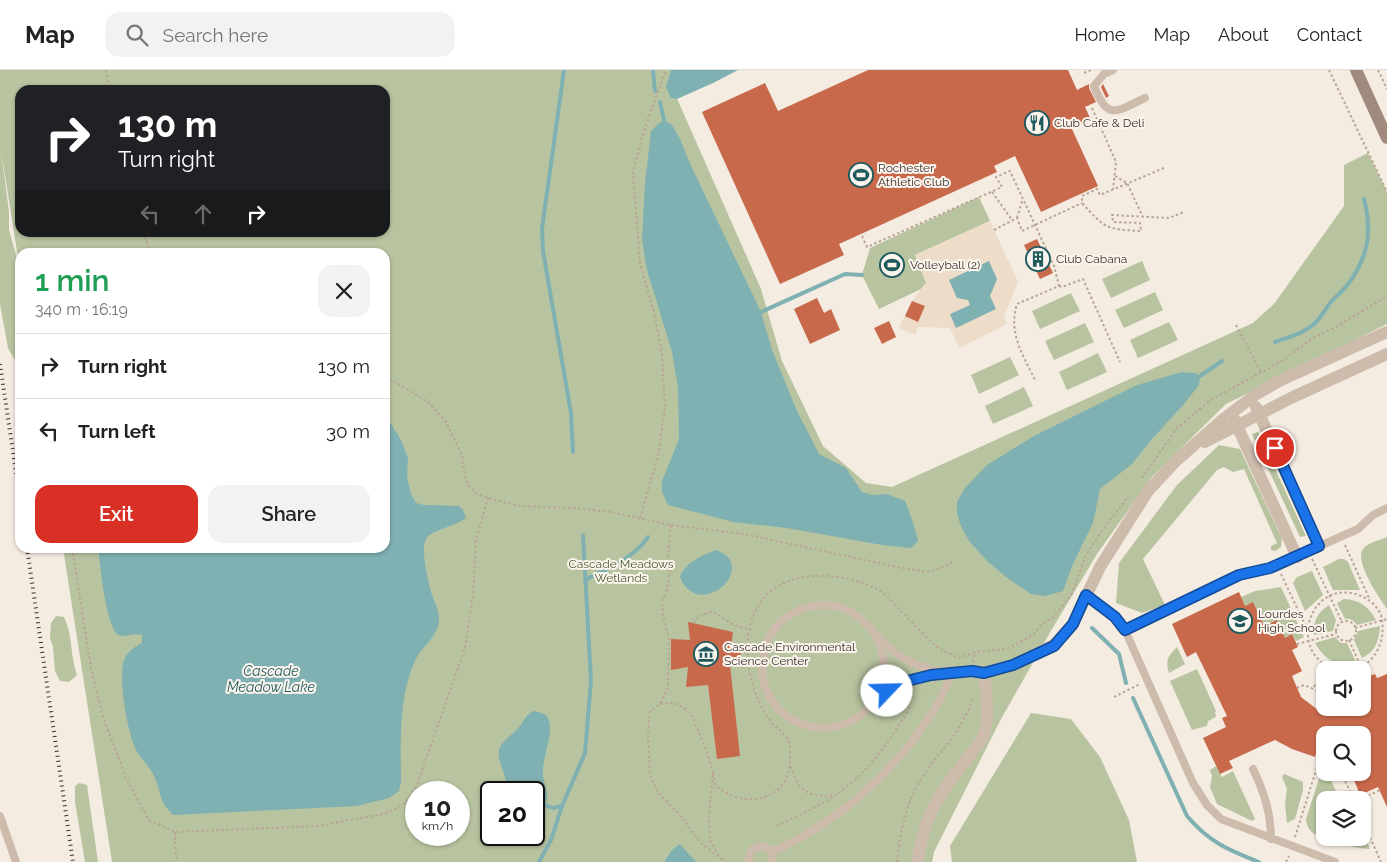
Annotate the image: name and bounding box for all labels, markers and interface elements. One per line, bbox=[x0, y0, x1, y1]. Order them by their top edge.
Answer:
search box bbox=[105, 12, 455, 57]
text: Map bbox=[25, 20, 75, 49]
icon: search bbox=[123, 21, 151, 49]
text: Search here bbox=[163, 24, 268, 46]
text: Home bbox=[1074, 24, 1125, 45]
text: Map bbox=[1153, 24, 1190, 45]
text: About bbox=[1218, 24, 1269, 45]
text: Contact bbox=[1297, 24, 1362, 45]
text: 130 m bbox=[118, 104, 217, 145]
icon: right bbox=[35, 105, 100, 170]
restaurant icon: Club Cafe & Deli bbox=[1024, 110, 1050, 136]
place label: Club Cafe & Deli bbox=[1054, 116, 1144, 130]
text: Turn right bbox=[118, 146, 215, 172]
place label: Rochester Athletic Club bbox=[878, 161, 949, 189]
sports icon: Rochester Athletic Club bbox=[848, 162, 874, 188]
icon: left bbox=[136, 200, 164, 228]
icon: ahead bbox=[189, 200, 217, 228]
icon: right bbox=[242, 200, 270, 228]
building icon: Club Cabana bbox=[1025, 246, 1051, 272]
sports icon: Volleyball (2) bbox=[879, 252, 905, 278]
place label: Club Cabana bbox=[1056, 252, 1127, 266]
place label: Volleyball (2) bbox=[910, 258, 980, 272]
text: 1 min bbox=[35, 263, 110, 298]
button: close bbox=[318, 265, 370, 317]
text: 340 m · 16:19 bbox=[35, 300, 128, 319]
icon: right bbox=[35, 352, 63, 380]
text: Turn right bbox=[78, 355, 167, 377]
text: 130 m bbox=[318, 355, 370, 377]
icon: left bbox=[35, 417, 63, 445]
text: Turn left bbox=[78, 420, 155, 442]
text: 30 m bbox=[326, 420, 370, 442]
pin bbox=[1254, 427, 1296, 469]
icon: arrive bbox=[1261, 434, 1289, 462]
button: Exit bbox=[35, 485, 198, 543]
button: Share bbox=[208, 485, 370, 543]
park label: Cascade Meadows Wetlands bbox=[568, 557, 674, 585]
place label: Lourdes High School bbox=[1258, 607, 1326, 635]
school or university icon: Lourdes High School bbox=[1227, 608, 1253, 634]
place label: Cascade Environmental Science Center bbox=[724, 640, 856, 668]
museum icon: Cascade Environmental Science Center bbox=[693, 641, 719, 667]
map controls bbox=[1316, 661, 1371, 846]
button: sound bbox=[1316, 661, 1371, 716]
water label: Cascade Meadow Lake bbox=[227, 663, 316, 695]
position arrow bbox=[860, 664, 912, 716]
button: search bbox=[1316, 726, 1371, 781]
speed limit sign: 20 bbox=[480, 781, 545, 846]
button: layers bbox=[1316, 791, 1371, 846]
text: 10 bbox=[424, 792, 451, 822]
text: km/h bbox=[422, 819, 453, 833]

